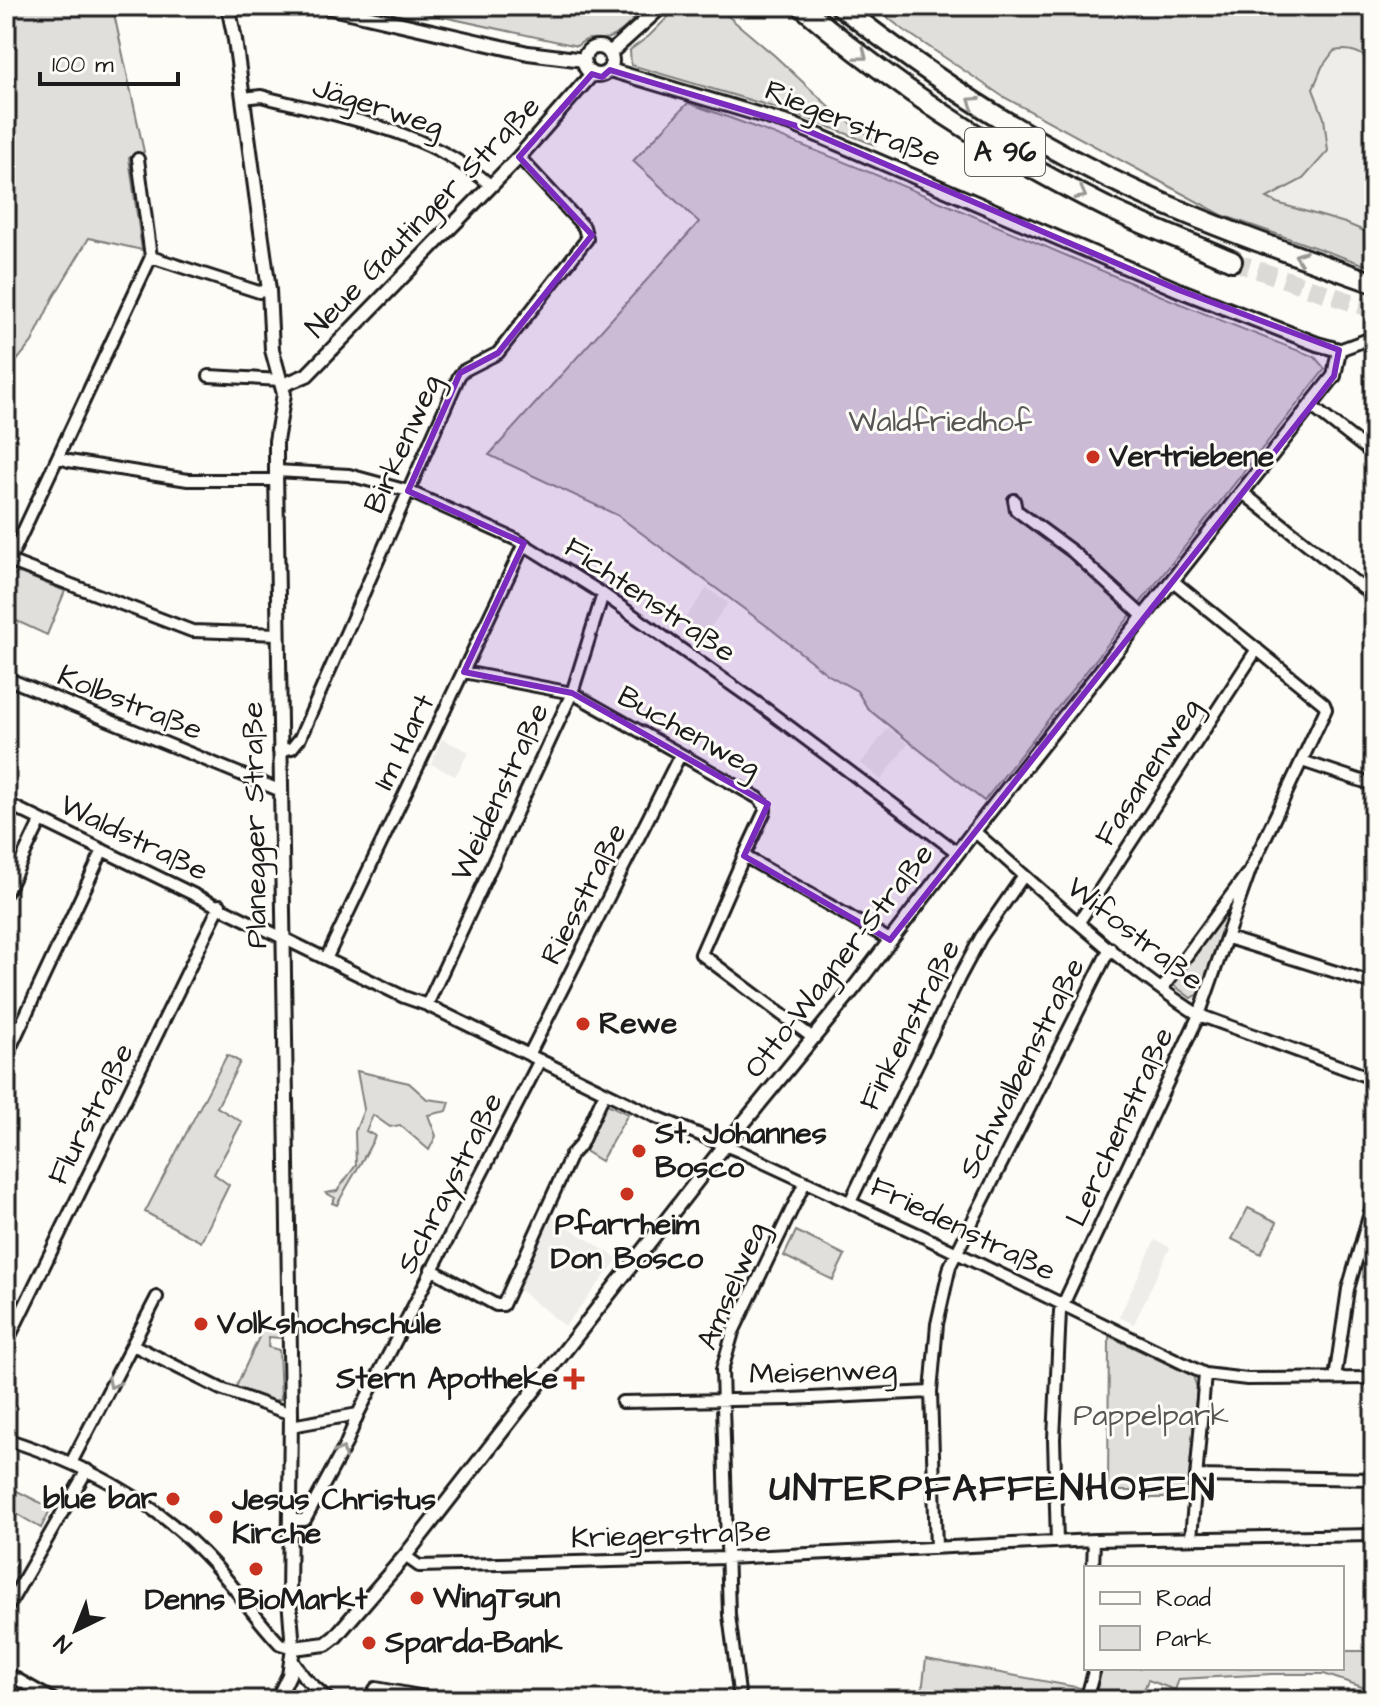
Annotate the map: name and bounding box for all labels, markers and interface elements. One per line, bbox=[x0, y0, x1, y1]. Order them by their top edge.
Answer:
scale bar bbox=[40, 36, 178, 86]
one-way arrow bbox=[853, 45, 868, 59]
text: 100 m bbox=[52, 48, 114, 82]
street label: Jägerweg bbox=[307, 66, 449, 149]
street label: Riegerstraße bbox=[758, 70, 948, 179]
street label: Neue Gautinger Straße bbox=[296, 86, 551, 348]
one-way arrow bbox=[967, 97, 982, 112]
road number: A 96 bbox=[965, 128, 1045, 176]
one-way arrow bbox=[1073, 184, 1088, 199]
one-way arrow bbox=[1294, 251, 1308, 267]
street label: Birkenweg bbox=[354, 368, 453, 521]
park label: Waldfriedhof bbox=[848, 401, 1032, 443]
place label: Vertriebene bbox=[1108, 436, 1274, 478]
marker: Vertriebene bbox=[1084, 448, 1102, 466]
street label: Fichtenstraße bbox=[556, 527, 744, 673]
street label: Kolbstraße bbox=[51, 655, 209, 751]
street label: Buchenweg bbox=[609, 675, 768, 789]
street label: Im Hart bbox=[363, 687, 445, 797]
street label: Fasanenweg bbox=[1084, 690, 1212, 855]
street label: Weidenstraße bbox=[440, 696, 560, 888]
street label: Planegger Straße bbox=[232, 701, 279, 949]
street label: Waldstraße bbox=[53, 784, 215, 892]
street label: Riesstraße bbox=[530, 816, 638, 972]
street label: Otto-Wagner-Straße bbox=[734, 835, 945, 1088]
street label: Wifostraße bbox=[1057, 867, 1213, 1001]
street label: Finkenstraße bbox=[849, 932, 971, 1118]
street label: Schwalbenstraße bbox=[948, 951, 1096, 1185]
place label: Rewe bbox=[599, 1003, 677, 1045]
marker: Rewe bbox=[574, 1015, 592, 1033]
street label: Lerchenstraße bbox=[1055, 1021, 1185, 1233]
street label: Flurstraße bbox=[37, 1036, 145, 1192]
street label: Schraystraße bbox=[386, 1085, 515, 1281]
place label: St. Johannes Bosco bbox=[654, 1113, 827, 1189]
marker: St. Johannes Bosco bbox=[630, 1142, 648, 1160]
street label: Friedenstraße bbox=[863, 1166, 1063, 1292]
marker: Pfarrheim Don Bosco bbox=[618, 1185, 636, 1203]
place label: Pfarrheim Don Bosco bbox=[551, 1204, 703, 1280]
street label: Amselweg bbox=[686, 1216, 779, 1357]
place label: Volkshochschule bbox=[216, 1303, 442, 1345]
marker: Volkshochschule bbox=[192, 1315, 210, 1333]
street label: Meisenweg bbox=[748, 1348, 898, 1397]
place label: Stern Apotheke bbox=[335, 1358, 558, 1401]
marker: Stern Apotheke bbox=[565, 1370, 583, 1388]
one-way arrow bbox=[108, 1375, 123, 1390]
park label: Pappelpark bbox=[1073, 1395, 1229, 1437]
one-way arrow bbox=[332, 1446, 347, 1461]
district label: UNTERPFAFFENHOFEN bbox=[769, 1463, 1217, 1515]
place label: blue bar bbox=[43, 1478, 157, 1520]
place label: Jesus Christus Kirche bbox=[231, 1479, 436, 1555]
marker: blue bar bbox=[164, 1490, 182, 1508]
marker: Jesus Christus Kirche bbox=[207, 1508, 225, 1526]
street label: Kriegerstraße bbox=[570, 1511, 772, 1560]
marker: Denns BioMarkt bbox=[247, 1560, 265, 1578]
legend bbox=[1084, 1566, 1344, 1670]
place label: WingTsun bbox=[432, 1577, 560, 1621]
place label: Denns BioMarkt bbox=[145, 1579, 368, 1621]
text: Road bbox=[1156, 1582, 1211, 1616]
marker: WingTsun bbox=[408, 1589, 426, 1607]
north arrow bbox=[36, 1590, 116, 1670]
place label: Sparda-Bank bbox=[384, 1622, 563, 1665]
text: Park bbox=[1156, 1622, 1212, 1656]
text: N bbox=[48, 1627, 79, 1660]
marker: Sparda-Bank bbox=[360, 1634, 378, 1652]

